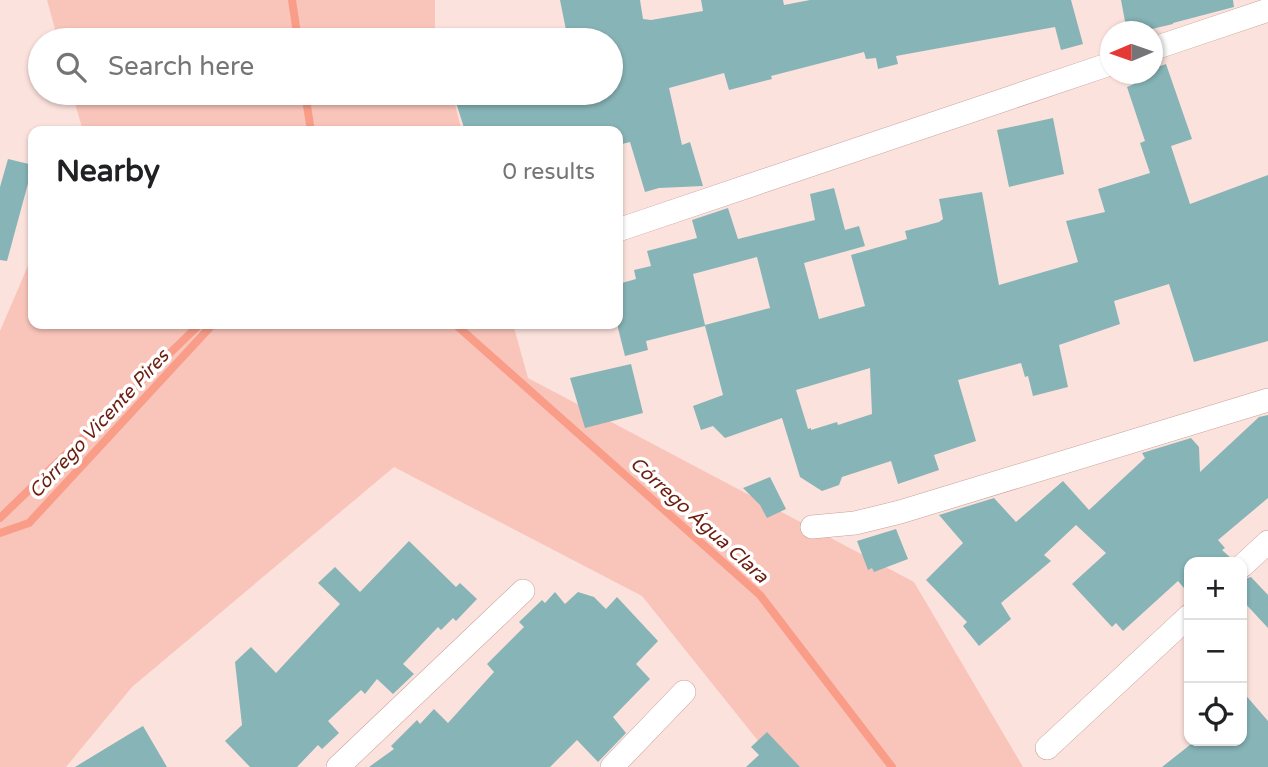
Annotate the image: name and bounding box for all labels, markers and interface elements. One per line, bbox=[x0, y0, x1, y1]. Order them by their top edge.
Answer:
north arrow bbox=[1100, 21, 1163, 84]
search box bbox=[28, 28, 623, 105]
icon: search bbox=[52, 48, 90, 86]
text: Search here bbox=[108, 51, 254, 82]
text: Nearby bbox=[56, 153, 160, 190]
text: 0 results bbox=[502, 158, 595, 186]
water label: Córrego Vicente Pires bbox=[25, 344, 175, 503]
water label: Córrego Água Clara bbox=[626, 452, 773, 588]
map controls bbox=[1184, 557, 1247, 746]
button: + bbox=[1184, 557, 1247, 620]
button: − bbox=[1184, 620, 1247, 683]
button: locate bbox=[1184, 683, 1247, 746]

